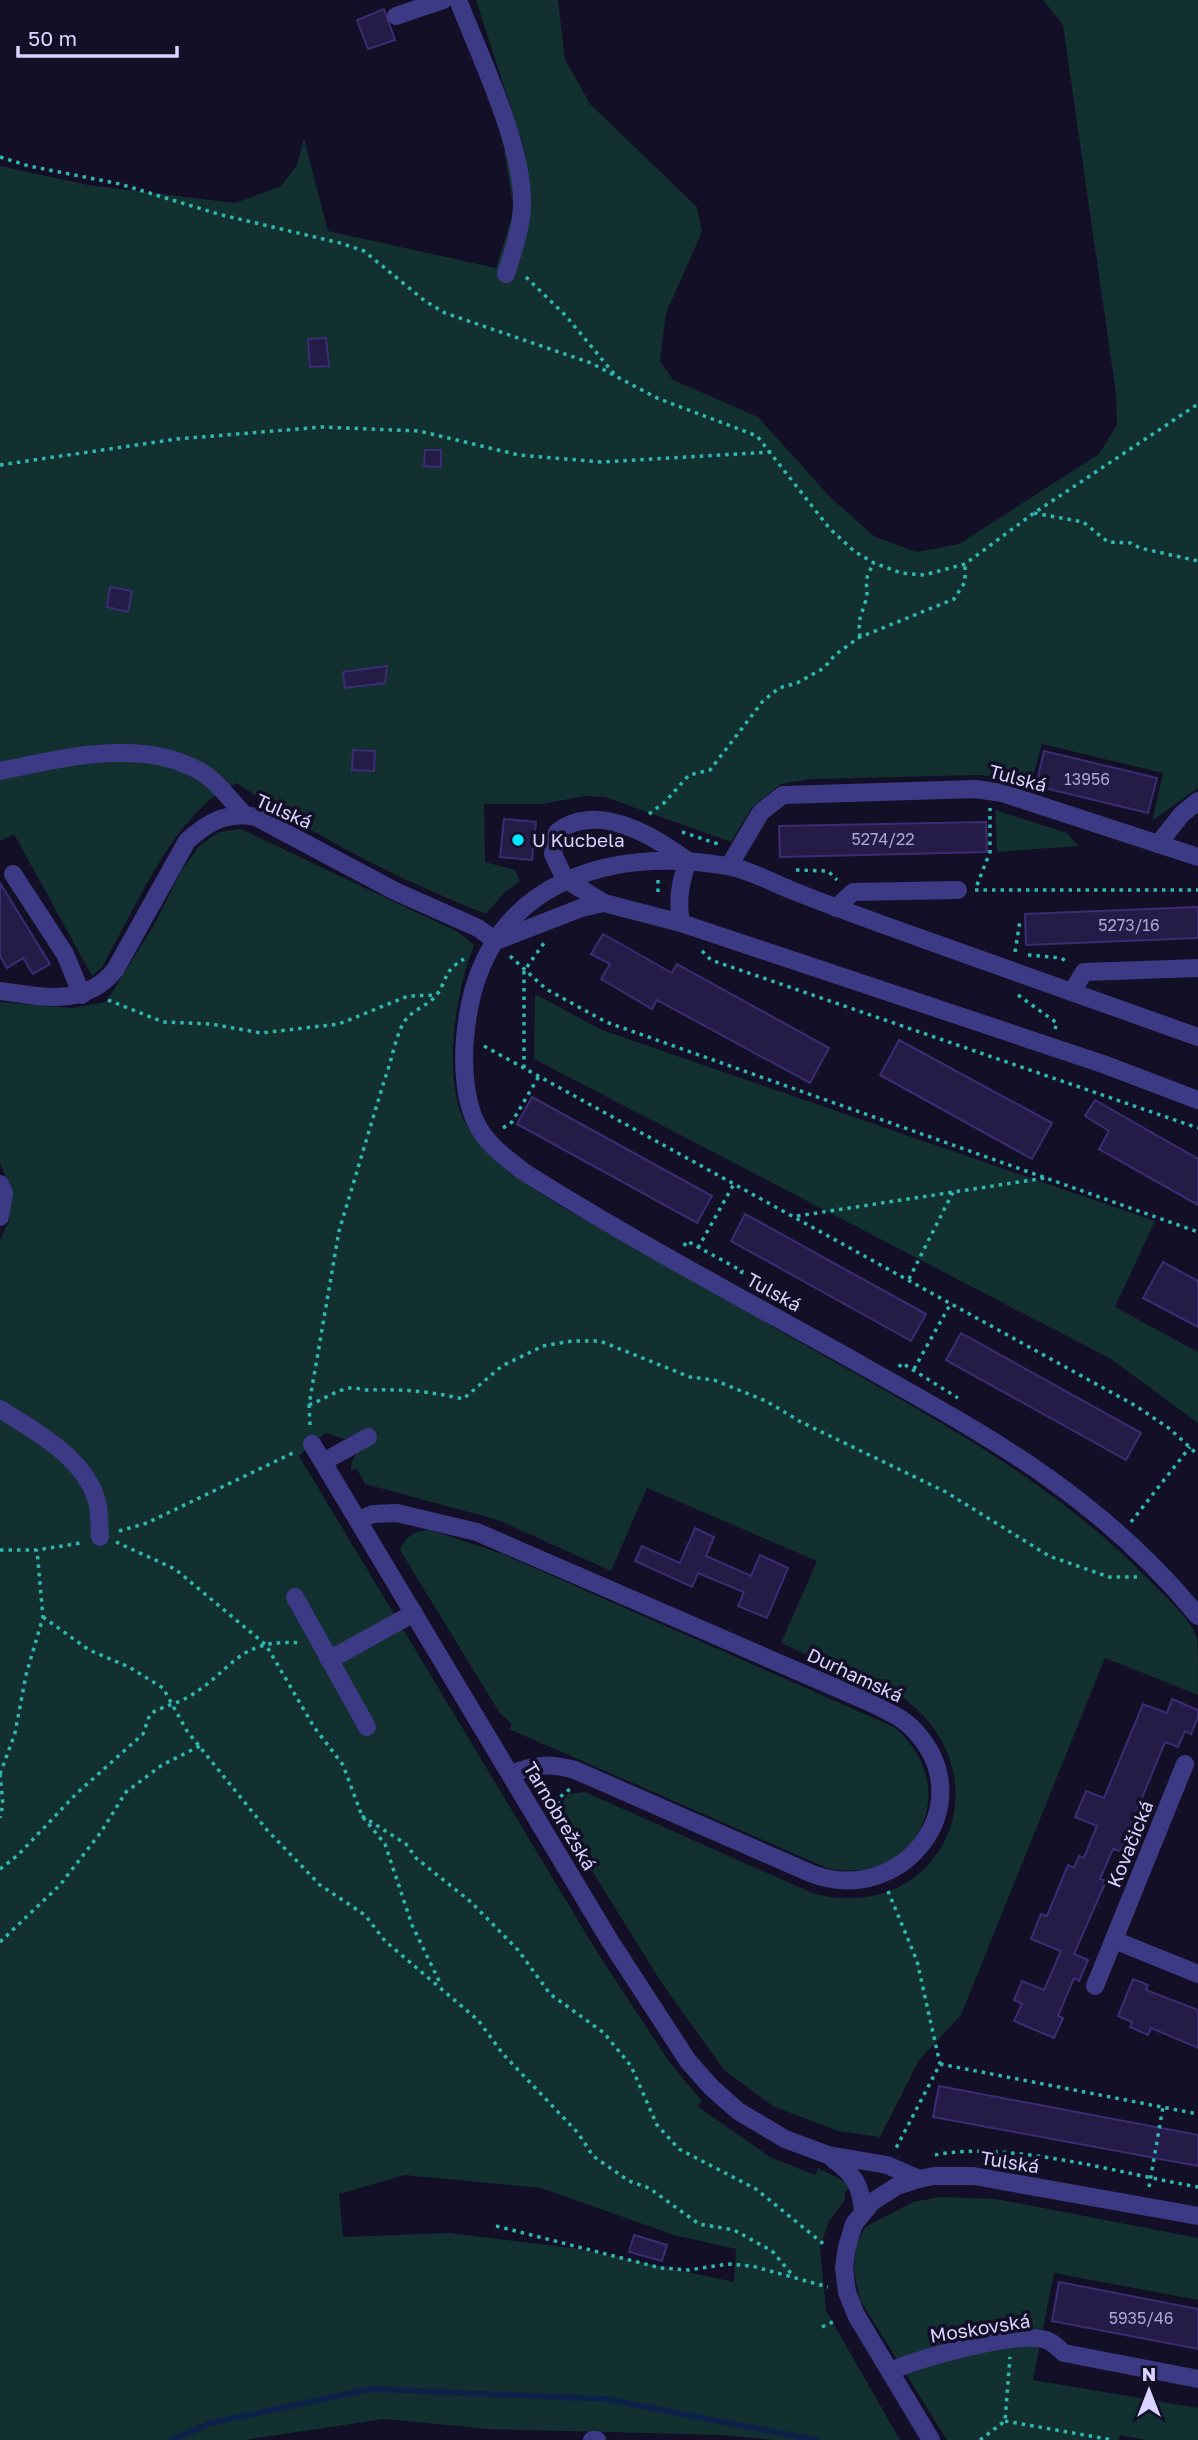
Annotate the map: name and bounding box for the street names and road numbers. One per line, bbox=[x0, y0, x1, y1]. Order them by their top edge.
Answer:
street label: Tulská bbox=[987, 759, 1050, 796]
street label: Tulská bbox=[253, 788, 316, 833]
street label: Tulská bbox=[743, 1267, 806, 1316]
street label: Durhamská bbox=[804, 1642, 907, 1707]
street label: Tarnobrežská bbox=[519, 1757, 602, 1874]
street label: Kovačická bbox=[1102, 1797, 1157, 1891]
street label: Tulská bbox=[979, 2146, 1041, 2177]
street label: Moskovská bbox=[928, 2308, 1032, 2347]

